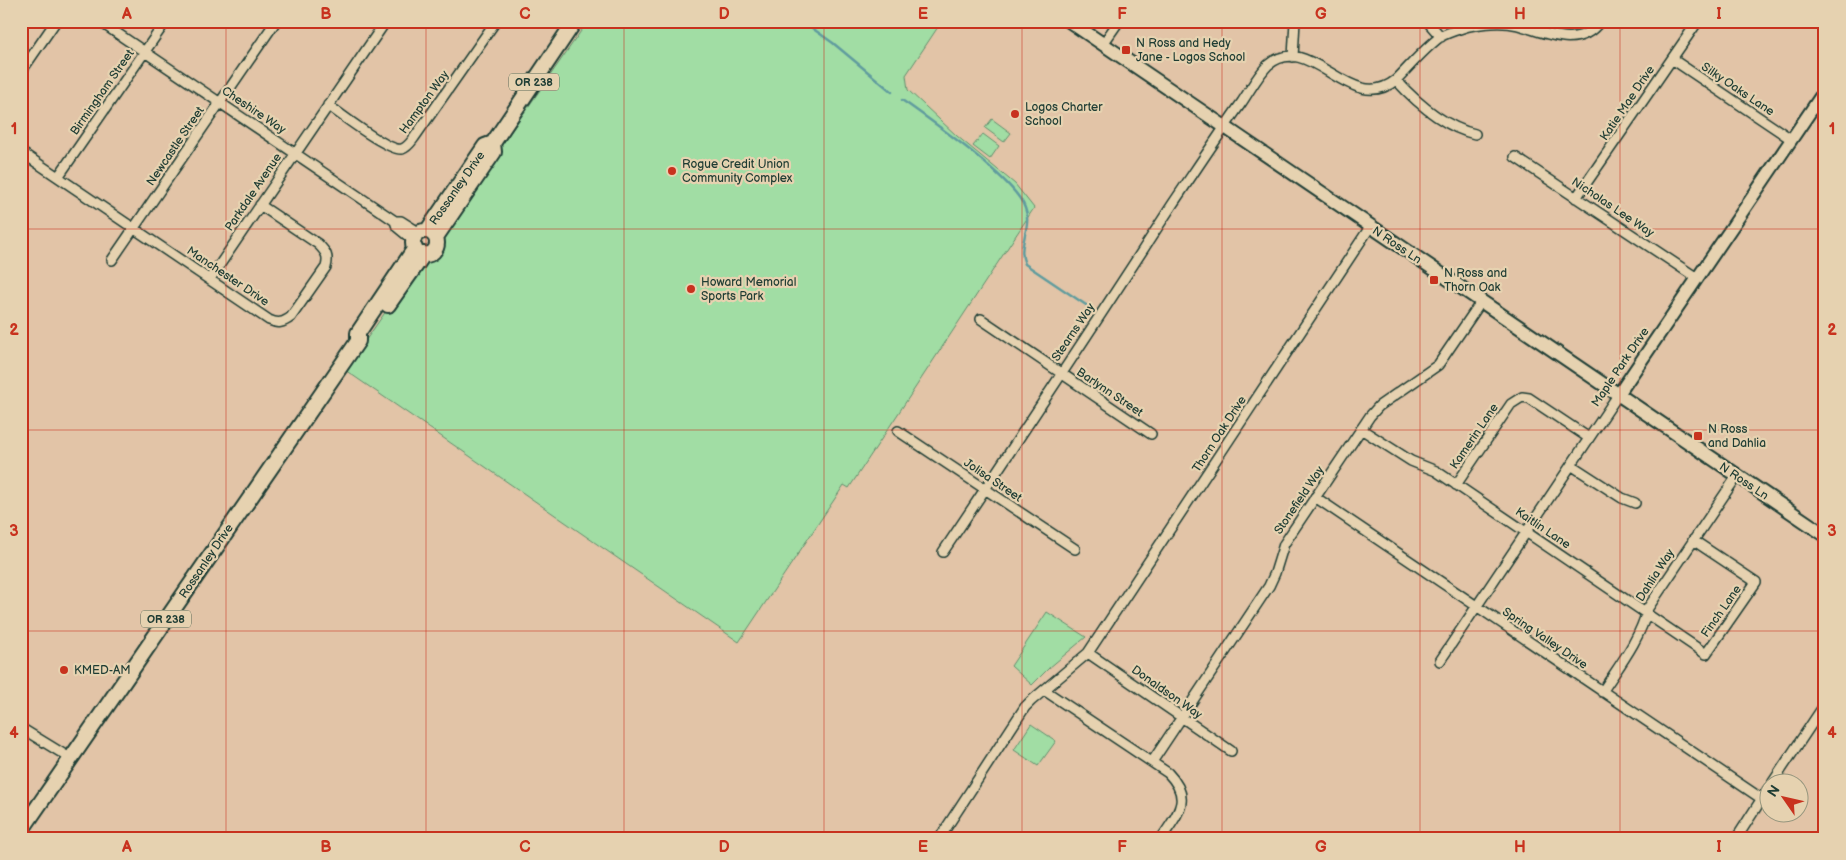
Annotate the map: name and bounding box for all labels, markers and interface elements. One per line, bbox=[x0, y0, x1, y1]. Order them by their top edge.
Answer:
text: A bbox=[121, 5, 132, 24]
text: B bbox=[320, 5, 332, 24]
text: C bbox=[519, 5, 531, 24]
text: D bbox=[718, 5, 730, 24]
text: E bbox=[918, 5, 928, 24]
text: F bbox=[1117, 5, 1127, 24]
text: G bbox=[1315, 5, 1327, 24]
text: H bbox=[1514, 5, 1526, 24]
text: I bbox=[1716, 5, 1722, 24]
place label: N Ross and Hedy Jane - Logos School bbox=[1136, 36, 1245, 65]
marker: N Ross and Hedy Jane - Logos School bbox=[1120, 44, 1132, 56]
street label: Birmingham Street bbox=[67, 46, 138, 138]
street label: Silky Oaks Lane bbox=[1698, 59, 1777, 119]
street label: Katie Mae Drive bbox=[1597, 63, 1658, 144]
street label: Hampton Way bbox=[396, 67, 453, 137]
road number: OR 238 bbox=[509, 74, 559, 90]
street label: Cheshire Way bbox=[219, 83, 289, 138]
place label: Logos Charter School bbox=[1025, 100, 1103, 129]
street label: Newcastle Street bbox=[143, 103, 208, 189]
marker: Logos Charter School bbox=[1009, 108, 1021, 120]
text: 1 bbox=[11, 120, 17, 139]
text: 1 bbox=[1829, 120, 1835, 139]
street label: Rossanley Drive bbox=[426, 149, 488, 228]
street label: Parkdale Avenue bbox=[222, 150, 285, 234]
place label: Rogue Credit Union Community Complex bbox=[682, 157, 793, 186]
marker: Rogue Credit Union Community Complex bbox=[666, 165, 678, 177]
street label: Nicholas Lee Way bbox=[1569, 174, 1657, 241]
street label: N Ross Ln bbox=[1369, 223, 1424, 268]
street label: Manchester Drive bbox=[184, 243, 272, 310]
place label: N Ross and Thorn Oak bbox=[1444, 266, 1507, 295]
marker: N Ross and Thorn Oak bbox=[1428, 274, 1440, 286]
place label: Howard Memorial Sports Park bbox=[701, 275, 796, 304]
marker: Howard Memorial Sports Park bbox=[685, 283, 697, 295]
street label: Stearns Way bbox=[1049, 300, 1099, 364]
text: 2 bbox=[9, 321, 19, 340]
text: 2 bbox=[1827, 321, 1837, 340]
street label: Maple Park Drive bbox=[1588, 325, 1653, 410]
street label: Barlynn Street bbox=[1074, 365, 1146, 420]
street label: Thorn Oak Drive bbox=[1189, 393, 1250, 475]
street label: Kamerin Lane bbox=[1447, 401, 1502, 472]
place label: N Ross and Dahlia bbox=[1708, 422, 1766, 451]
marker: N Ross and Dahlia bbox=[1692, 430, 1704, 442]
street label: Jolisa Street bbox=[961, 455, 1025, 506]
street label: N Ross Ln bbox=[1716, 459, 1771, 504]
street label: Stonefield Way bbox=[1271, 463, 1328, 537]
street label: Kaitlin Lane bbox=[1512, 504, 1573, 552]
street label: Rossanley Drive bbox=[176, 521, 237, 601]
text: 3 bbox=[9, 522, 19, 541]
text: 3 bbox=[1827, 522, 1837, 541]
street label: Dahlia Way bbox=[1633, 546, 1678, 604]
street label: Finch Lane bbox=[1698, 582, 1745, 640]
street label: Spring Valley Drive bbox=[1499, 604, 1590, 672]
road number: OR 238 bbox=[141, 610, 191, 628]
street label: Donaldson Way bbox=[1128, 662, 1206, 723]
place label: KMED-AM bbox=[74, 663, 131, 678]
marker: KMED-AM bbox=[58, 664, 70, 676]
text: 4 bbox=[9, 724, 19, 743]
text: 4 bbox=[1827, 724, 1837, 743]
north arrow bbox=[1758, 772, 1808, 822]
text: N bbox=[1764, 782, 1784, 800]
text: A bbox=[121, 838, 132, 857]
text: B bbox=[320, 838, 332, 857]
text: C bbox=[519, 838, 531, 857]
text: D bbox=[718, 838, 730, 857]
text: E bbox=[918, 838, 928, 857]
text: F bbox=[1117, 838, 1127, 857]
text: G bbox=[1315, 838, 1327, 857]
text: H bbox=[1514, 838, 1526, 857]
text: I bbox=[1716, 838, 1722, 857]

